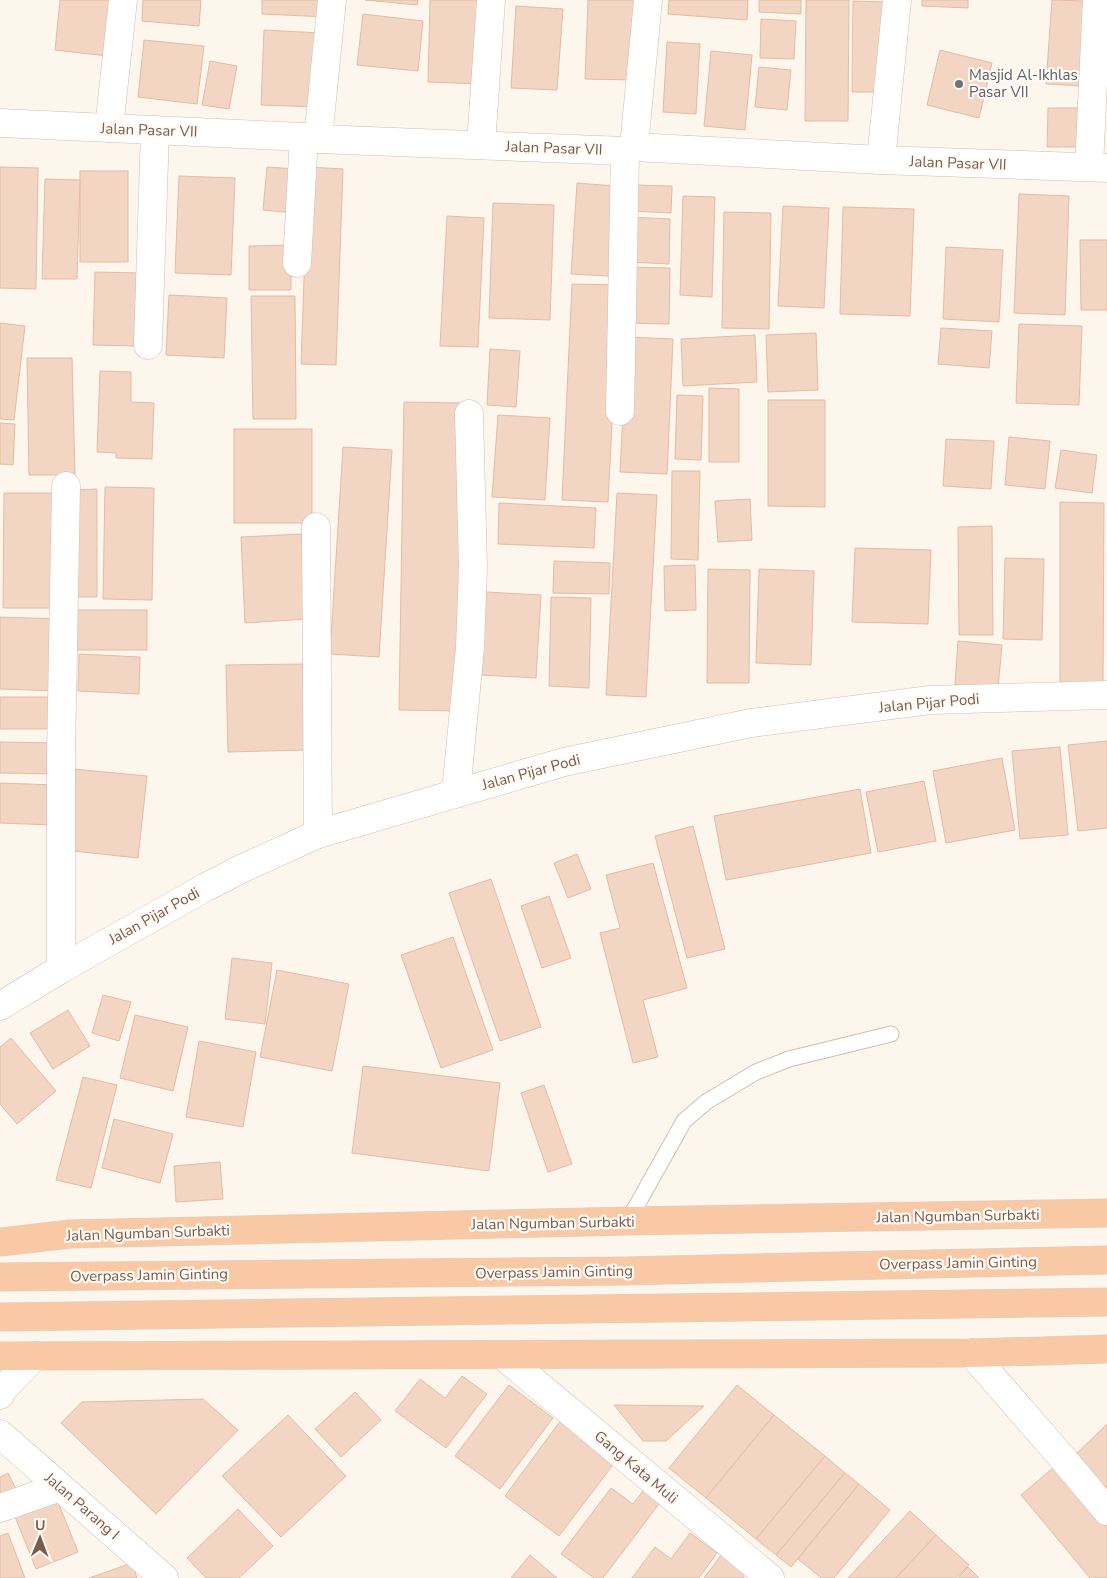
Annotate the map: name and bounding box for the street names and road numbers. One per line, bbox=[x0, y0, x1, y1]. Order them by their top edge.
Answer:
street label: Jalan Pasar VII bbox=[99, 118, 198, 142]
street label: Jalan Pasar VII bbox=[504, 136, 603, 160]
street label: Jalan Pasar VII bbox=[908, 151, 1007, 175]
street label: Jalan Pijar Podi bbox=[877, 689, 980, 717]
street label: Jalan Pijar Podi bbox=[479, 749, 582, 795]
street label: Jalan Pijar Podi bbox=[104, 883, 203, 950]
street label: Jalan Ngumban Surbakti bbox=[875, 1205, 1040, 1227]
street label: Jalan Ngumban Surbakti bbox=[470, 1212, 635, 1234]
street label: Jalan Ngumban Surbakti bbox=[65, 1220, 230, 1246]
street label: Overpass Jamin Ginting bbox=[879, 1252, 1037, 1274]
street label: Overpass Jamin Ginting bbox=[475, 1261, 633, 1283]
street label: Overpass Jamin Ginting bbox=[70, 1264, 228, 1286]
street label: Gang Kata Muli bbox=[590, 1426, 682, 1508]
street label: Jalan Parang I bbox=[40, 1467, 124, 1544]

